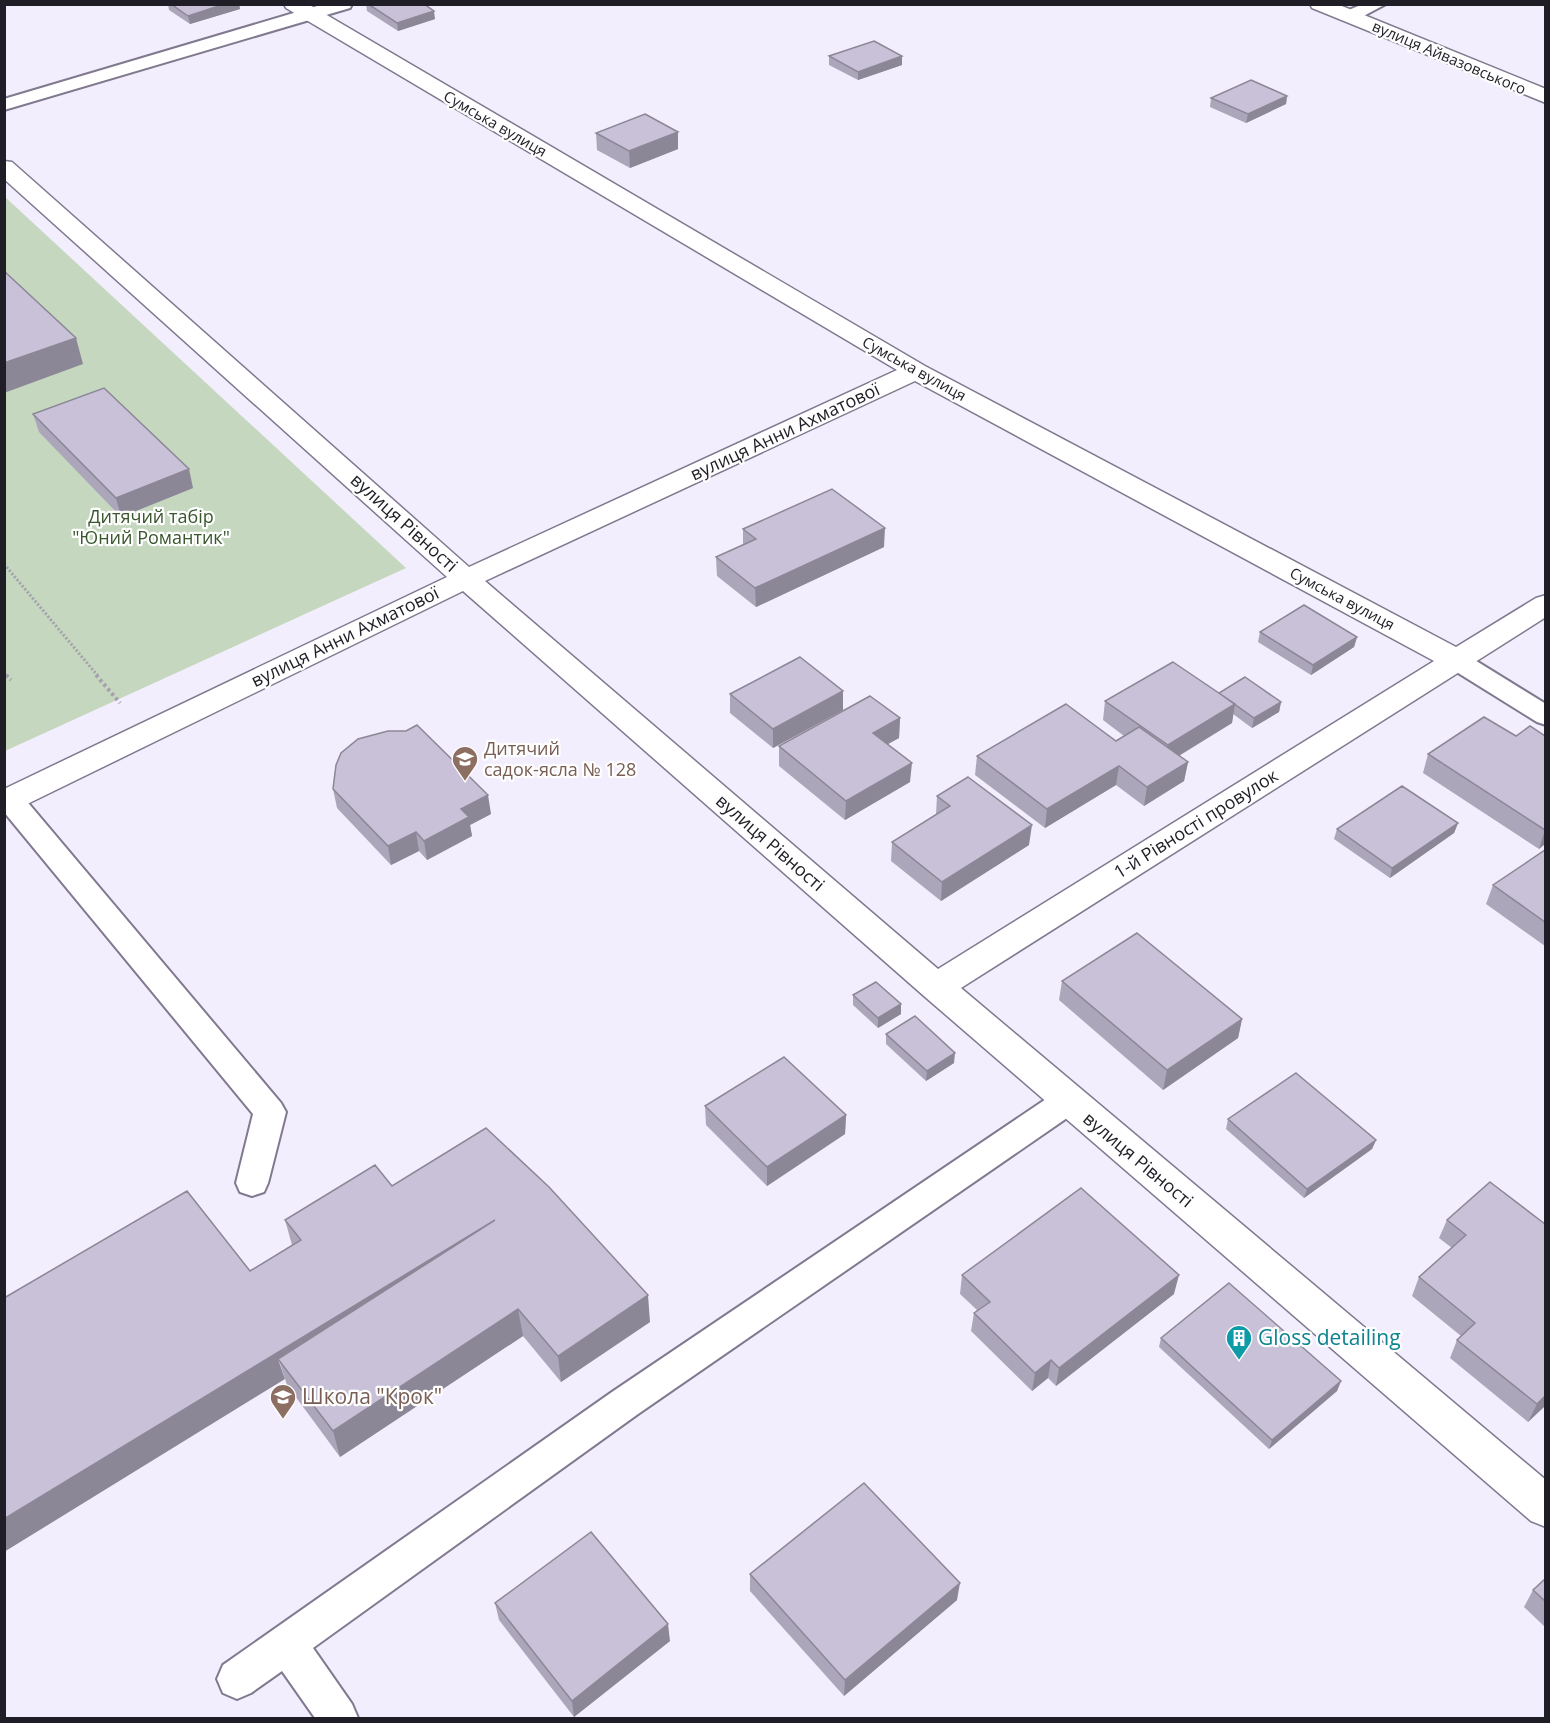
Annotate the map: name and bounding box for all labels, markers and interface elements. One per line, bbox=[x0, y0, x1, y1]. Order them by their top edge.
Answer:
street label: вулиця Айвазовського bbox=[1370, 16, 1529, 99]
street label: Сумська вулиця bbox=[440, 85, 551, 161]
street label: Сумська вулиця bbox=[859, 331, 970, 405]
street label: вулиця Анни Ахматової bbox=[686, 376, 884, 486]
street label: вулиця Рівності bbox=[346, 468, 463, 577]
park label: Дитячий табір "Юний Романтик" bbox=[72, 504, 230, 549]
street label: Сумська вулиця bbox=[1287, 562, 1398, 634]
street label: вулиця Анни Ахматової bbox=[247, 580, 443, 692]
place label: Дитячий садок-ясла № 128 bbox=[484, 736, 636, 781]
school or university icon: Дитячий садок-ясла № 128 bbox=[450, 744, 480, 782]
street label: 1-й Рівності провулок bbox=[1109, 762, 1283, 883]
street label: вулиця Рівності bbox=[711, 788, 830, 896]
street label: вулиця Рівності bbox=[1079, 1106, 1199, 1212]
building icon: Gloss detailing bbox=[1224, 1323, 1254, 1361]
place label: Gloss detailing bbox=[1258, 1323, 1401, 1351]
school or university icon: Школа "Крок" bbox=[268, 1382, 298, 1420]
place label: Школа "Крок" bbox=[302, 1382, 442, 1410]

